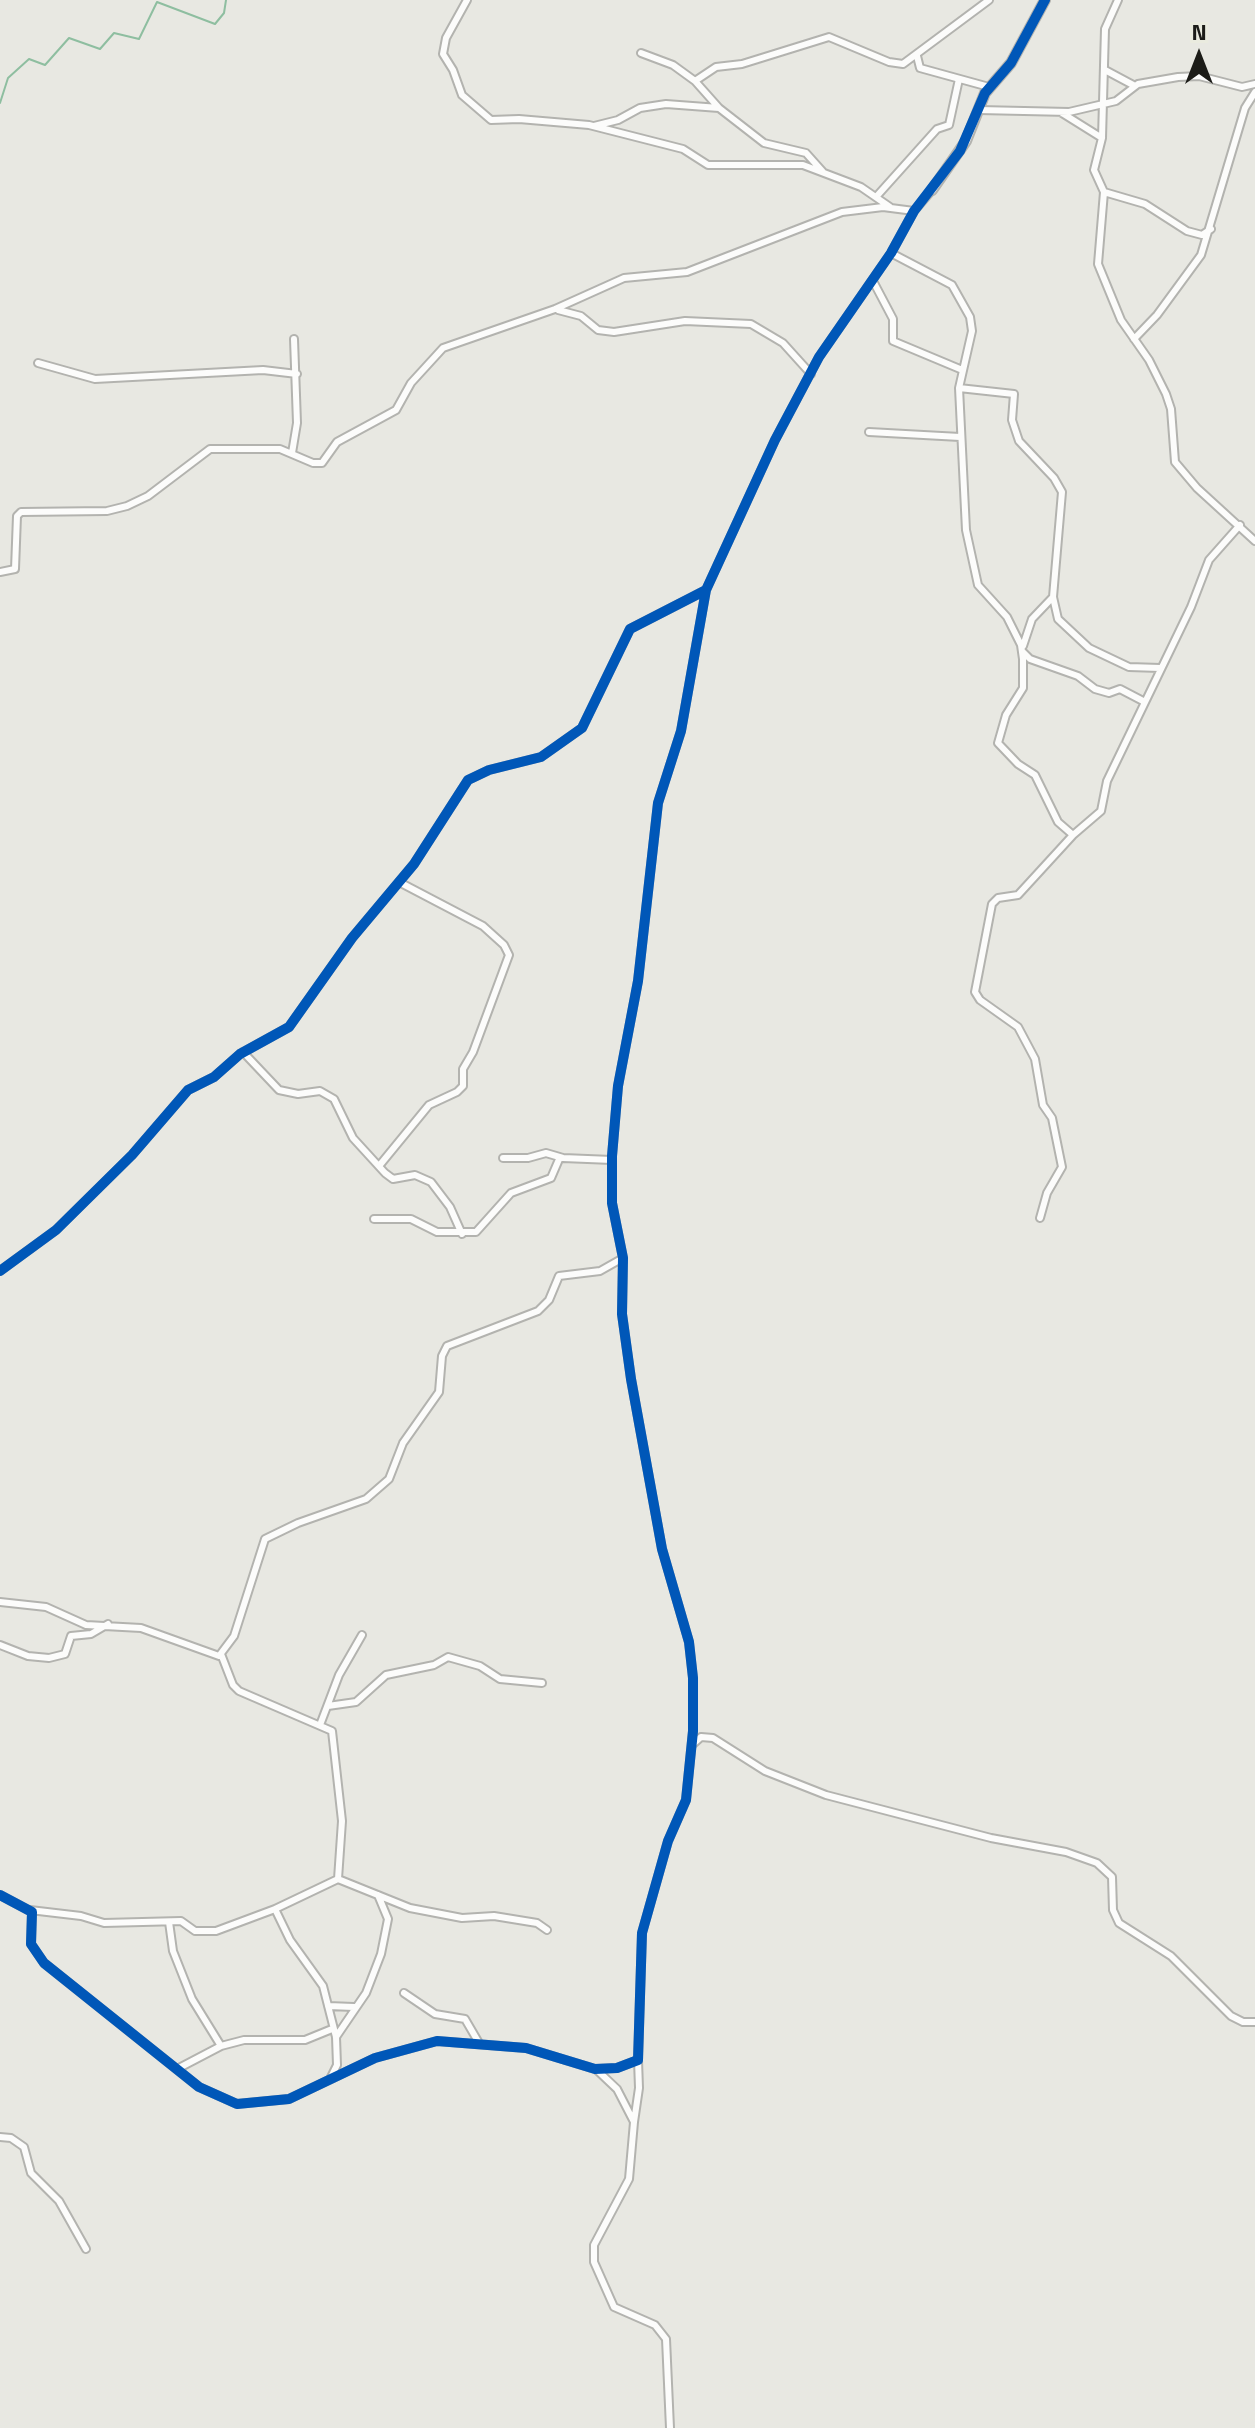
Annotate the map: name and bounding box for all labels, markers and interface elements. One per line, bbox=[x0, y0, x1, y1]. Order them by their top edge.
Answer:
text: N bbox=[1191, 15, 1207, 49]
north arrow bbox=[1159, 16, 1239, 96]

